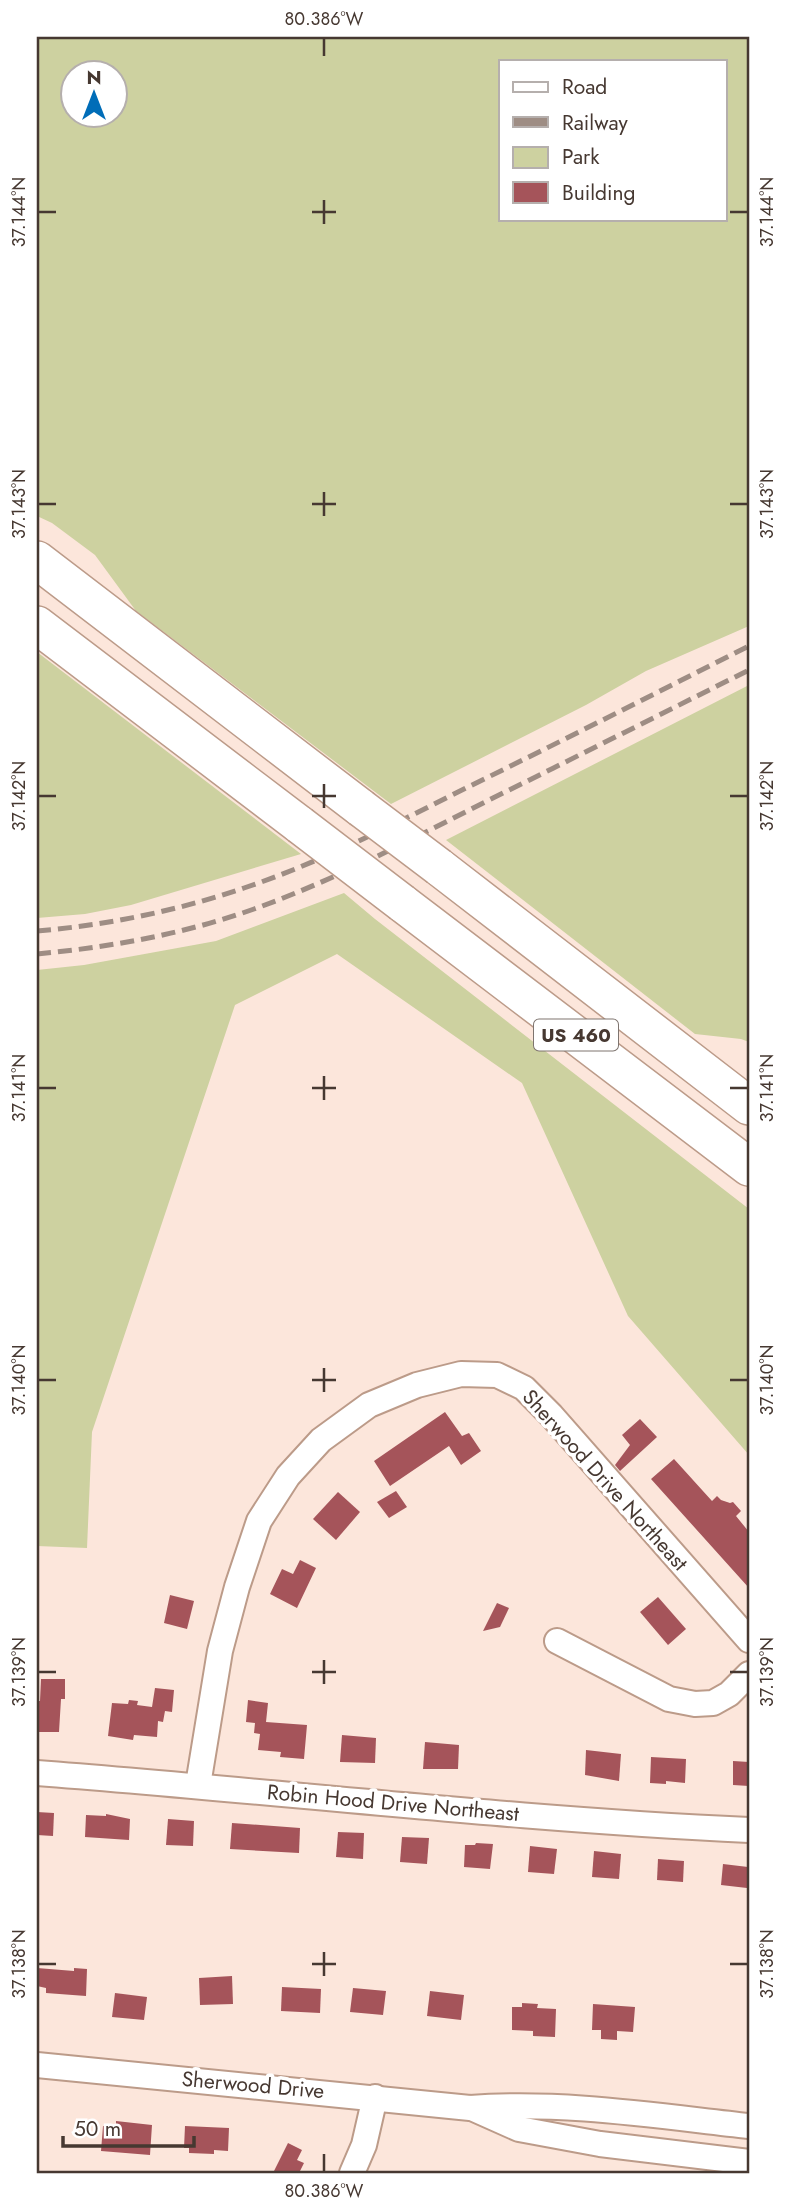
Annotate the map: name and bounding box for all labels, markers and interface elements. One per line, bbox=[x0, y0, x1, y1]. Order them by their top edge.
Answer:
text: 80.386°W bbox=[285, 6, 364, 32]
north arrow bbox=[60, 60, 130, 130]
legend bbox=[499, 60, 726, 220]
text: N bbox=[86, 64, 102, 91]
text: Road bbox=[562, 72, 607, 102]
text: Railway bbox=[562, 108, 628, 138]
text: Park bbox=[562, 142, 600, 172]
text: 37.144°N bbox=[6, 177, 32, 247]
text: 37.144°N bbox=[754, 177, 780, 247]
text: Building bbox=[562, 178, 635, 208]
text: 37.143°N bbox=[6, 469, 32, 539]
text: 37.143°N bbox=[754, 469, 780, 539]
text: 37.142°N bbox=[6, 761, 32, 831]
text: 37.142°N bbox=[754, 761, 780, 831]
road number: US 460 bbox=[534, 1020, 618, 1050]
text: 37.141°N bbox=[6, 1054, 32, 1122]
text: 37.141°N bbox=[754, 1054, 780, 1122]
text: 37.140°N bbox=[6, 1345, 32, 1415]
text: 37.140°N bbox=[754, 1345, 780, 1415]
street label: Sherwood Drive Northeast bbox=[515, 1383, 695, 1577]
text: 37.139°N bbox=[6, 1637, 32, 1707]
text: 37.139°N bbox=[754, 1637, 780, 1707]
street label: Robin Hood Drive Northeast bbox=[266, 1777, 520, 1829]
text: 37.138°N bbox=[6, 1929, 32, 1999]
text: 37.138°N bbox=[754, 1929, 780, 1999]
street label: Sherwood Drive bbox=[180, 2064, 326, 2106]
scale bar bbox=[63, 2105, 194, 2149]
text: 50 m bbox=[74, 2114, 121, 2144]
text: 80.386°W bbox=[285, 2178, 364, 2204]

